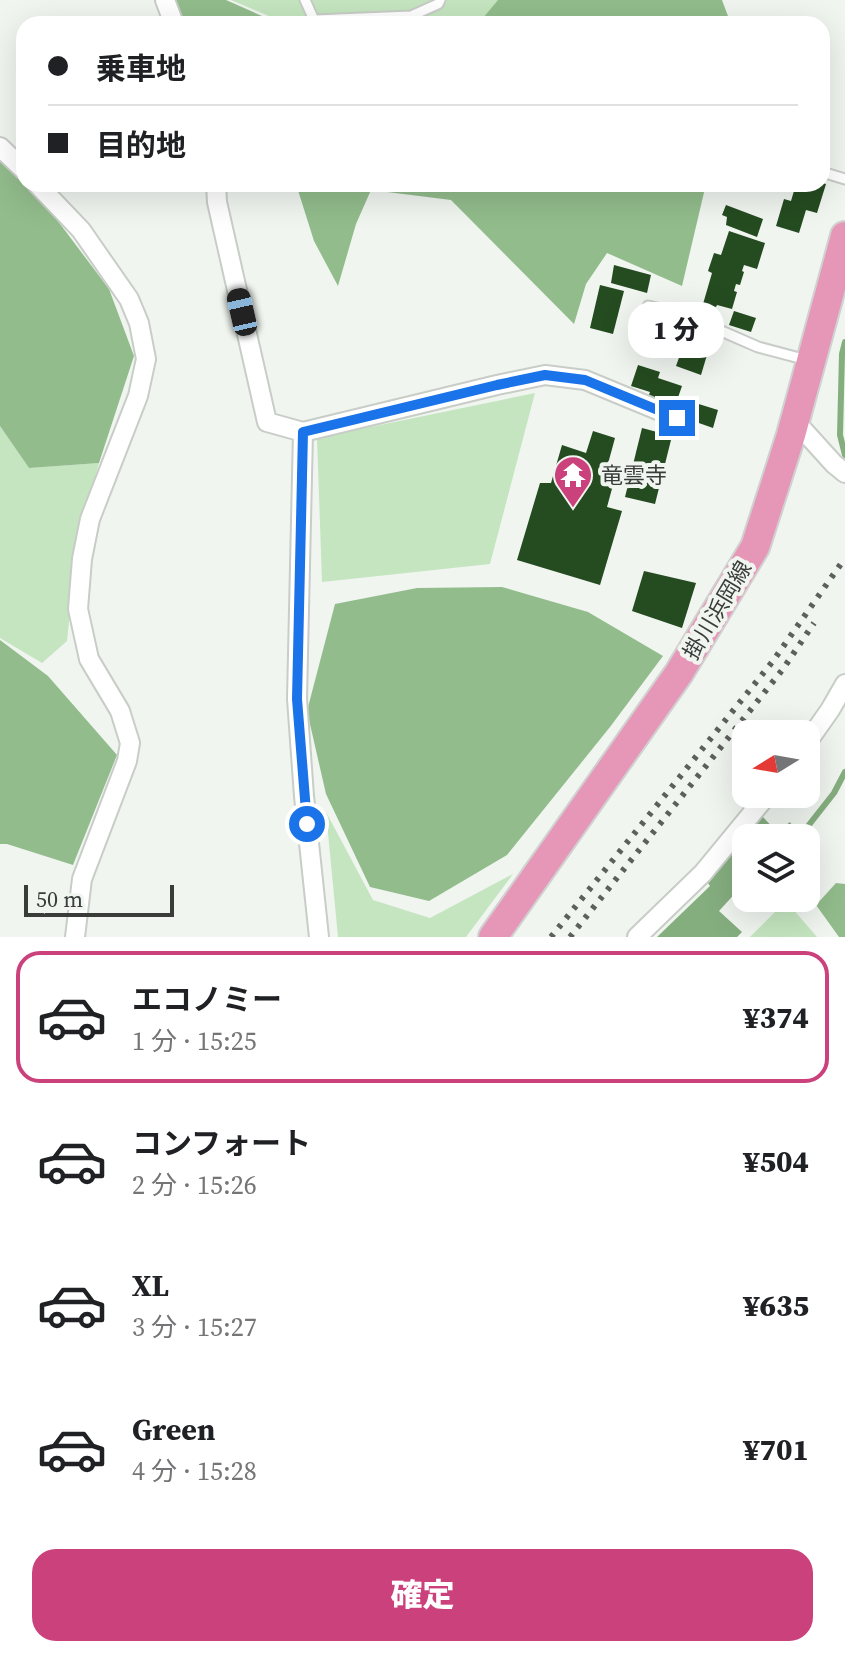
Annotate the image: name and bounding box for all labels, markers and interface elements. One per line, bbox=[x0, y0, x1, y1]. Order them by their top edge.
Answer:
text: 乗車地 bbox=[96, 48, 186, 89]
text: 目的地 bbox=[96, 125, 186, 166]
car bbox=[225, 286, 259, 338]
callout: 1 分 bbox=[629, 302, 725, 358]
text: 1 分 bbox=[653, 312, 699, 348]
route end bbox=[659, 400, 695, 436]
temple icon: 竜雲寺 bbox=[552, 454, 594, 509]
place label: 竜雲寺 bbox=[601, 460, 667, 490]
street label: 掛川浜岡線 bbox=[676, 555, 758, 665]
north arrow bbox=[732, 720, 820, 808]
map controls bbox=[732, 720, 820, 912]
route start bbox=[289, 806, 325, 842]
button: layers bbox=[732, 824, 820, 912]
scale bar bbox=[24, 881, 174, 917]
text: 50 m bbox=[36, 884, 83, 914]
text: エコノミー bbox=[132, 979, 282, 1020]
icon: car bbox=[36, 981, 108, 1053]
text: ¥374 bbox=[743, 997, 809, 1038]
text: 1 分 · 15:25 bbox=[132, 1023, 257, 1059]
text: コンフォート bbox=[132, 1123, 311, 1164]
icon: car bbox=[36, 1125, 108, 1197]
text: ¥504 bbox=[743, 1141, 809, 1182]
text: 2 分 · 15:26 bbox=[132, 1167, 257, 1203]
text: XL bbox=[132, 1265, 169, 1306]
icon: car bbox=[36, 1269, 108, 1341]
text: ¥635 bbox=[743, 1285, 809, 1326]
text: 3 分 · 15:27 bbox=[132, 1309, 257, 1345]
text: Green bbox=[132, 1409, 215, 1450]
icon: car bbox=[36, 1413, 108, 1485]
text: ¥701 bbox=[743, 1429, 809, 1470]
text: 4 分 · 15:28 bbox=[132, 1453, 257, 1489]
button: 確定 bbox=[32, 1549, 813, 1641]

